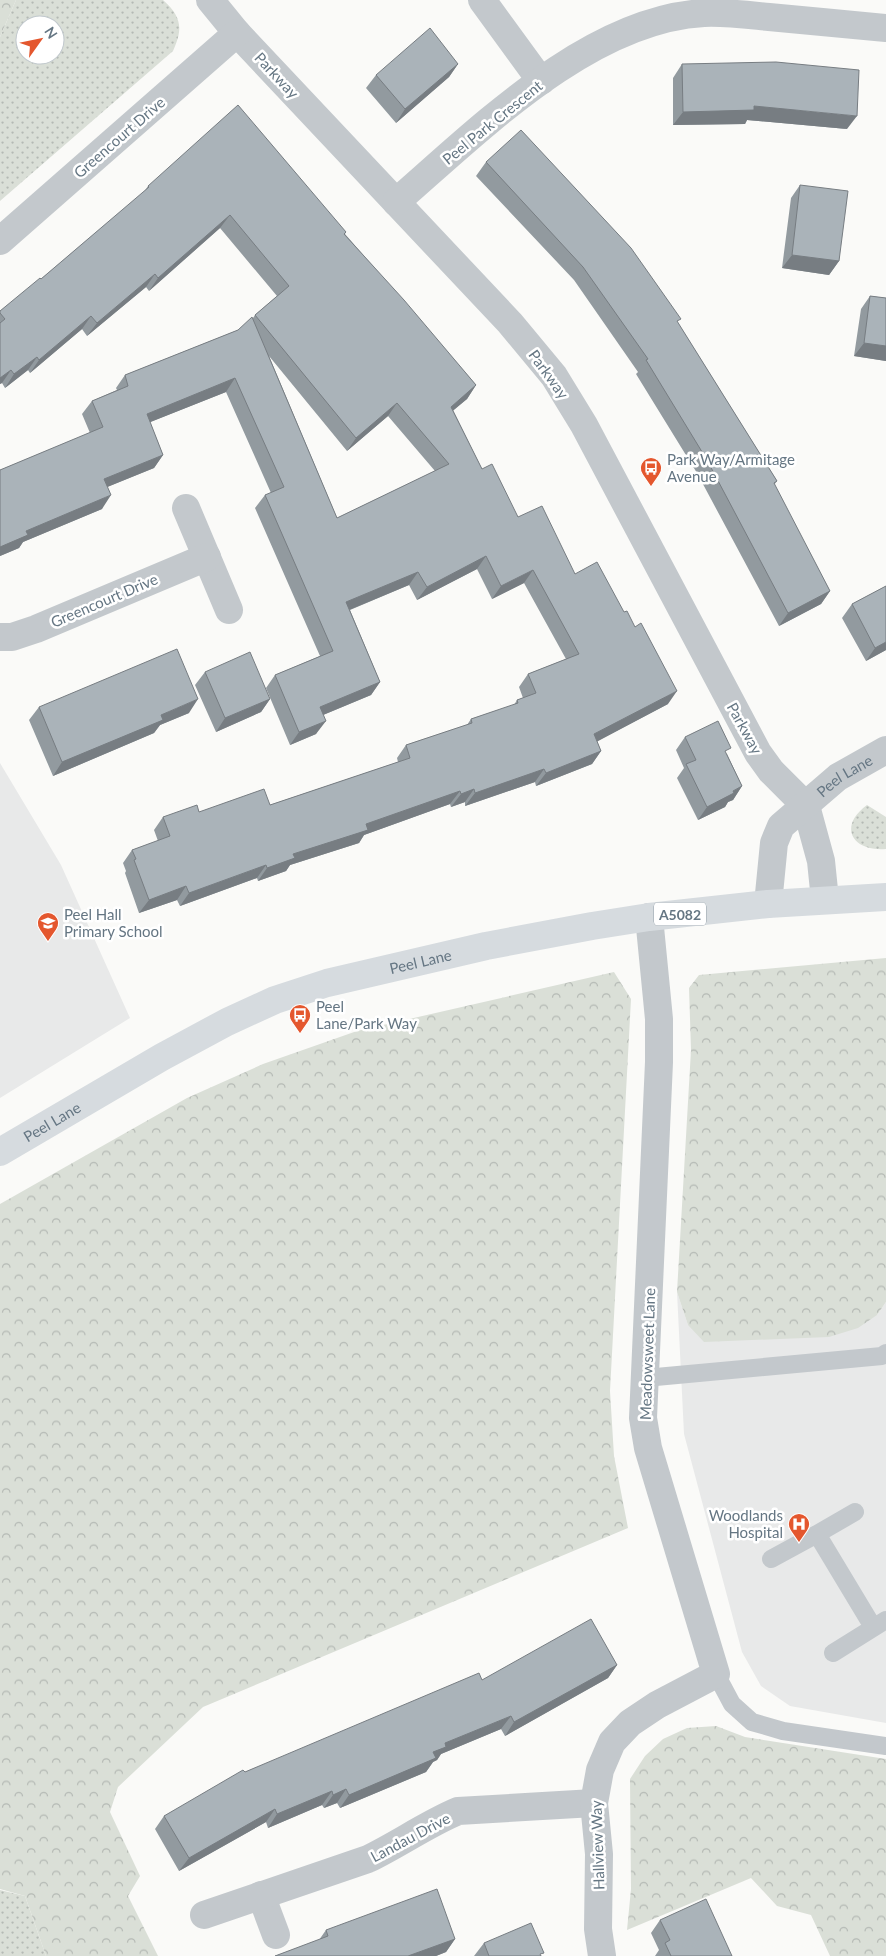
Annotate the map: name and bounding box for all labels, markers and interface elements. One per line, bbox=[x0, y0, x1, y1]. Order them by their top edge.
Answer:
north arrow bbox=[15, 15, 65, 65]
text: N bbox=[41, 23, 61, 42]
street label: Parkway bbox=[251, 48, 303, 102]
street label: Peel Park Crescent bbox=[438, 76, 546, 168]
street label: Greencourt Drive bbox=[70, 93, 168, 181]
street label: Parkway bbox=[525, 346, 573, 402]
place label: Park Way/Armitage Avenue bbox=[667, 450, 795, 485]
bus stop icon: Park Way/Armitage Avenue bbox=[639, 456, 663, 487]
street label: Greencourt Drive bbox=[48, 569, 160, 631]
street label: Parkway bbox=[724, 699, 767, 757]
street label: Peel Lane bbox=[813, 751, 875, 800]
road number: A5082 bbox=[654, 902, 706, 926]
place label: Peel Hall Primary School bbox=[64, 905, 163, 940]
school or university icon: Peel Hall Primary School bbox=[36, 911, 60, 942]
street label: Peel Lane bbox=[387, 945, 453, 977]
place label: Peel Lane/Park Way bbox=[316, 997, 417, 1032]
bus stop icon: Peel Lane/Park Way bbox=[288, 1003, 312, 1034]
street label: Peel Lane bbox=[20, 1098, 84, 1145]
street label: Meadowsweet Lane bbox=[636, 1288, 658, 1420]
place label: Woodlands Hospital bbox=[709, 1506, 783, 1541]
hospital icon: Woodlands Hospital bbox=[787, 1512, 811, 1543]
street label: Hallview Way bbox=[586, 1800, 608, 1890]
street label: Landau Drive bbox=[367, 1809, 453, 1865]

